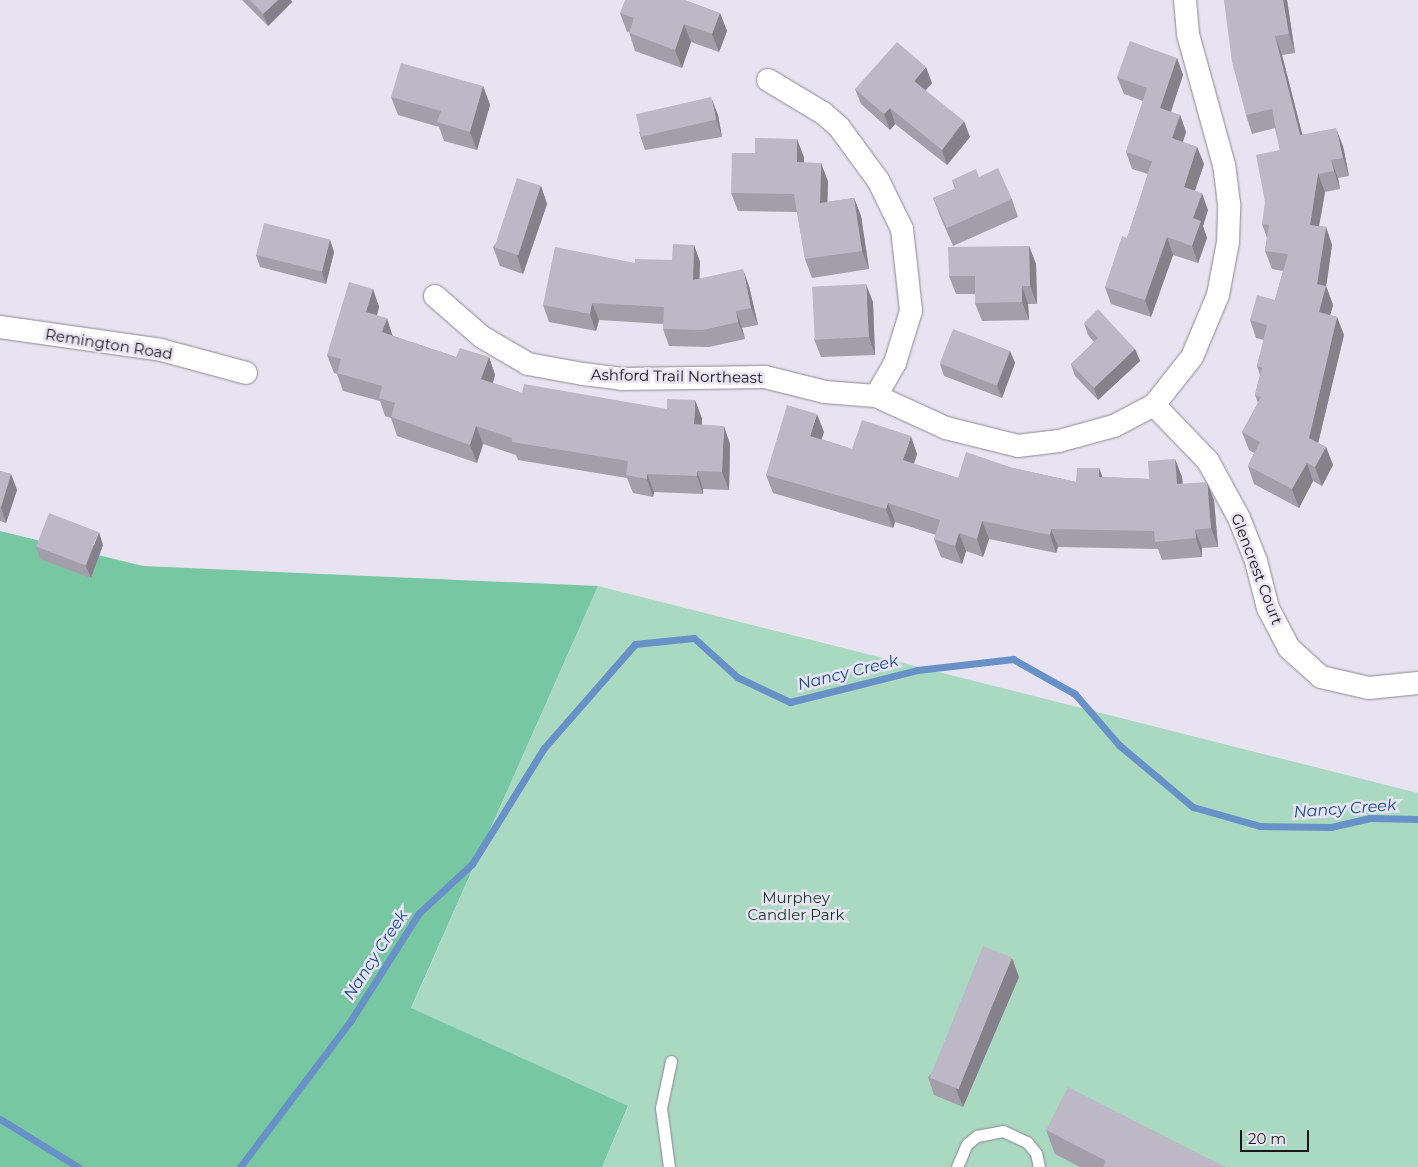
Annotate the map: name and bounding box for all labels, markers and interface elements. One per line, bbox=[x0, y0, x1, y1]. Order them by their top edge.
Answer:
street label: Remington Road bbox=[44, 325, 174, 363]
street label: Ashford Trail Northeast bbox=[591, 365, 763, 387]
street label: Glencrest Court bbox=[1228, 511, 1286, 627]
water label: Nancy Creek bbox=[796, 651, 900, 695]
water label: Nancy Creek bbox=[1293, 796, 1397, 822]
park label: Murphey Candler Park bbox=[748, 888, 844, 923]
water label: Nancy Creek bbox=[340, 907, 412, 1003]
scale bar bbox=[1243, 1120, 1312, 1152]
text: 20 m bbox=[1248, 1129, 1286, 1148]

